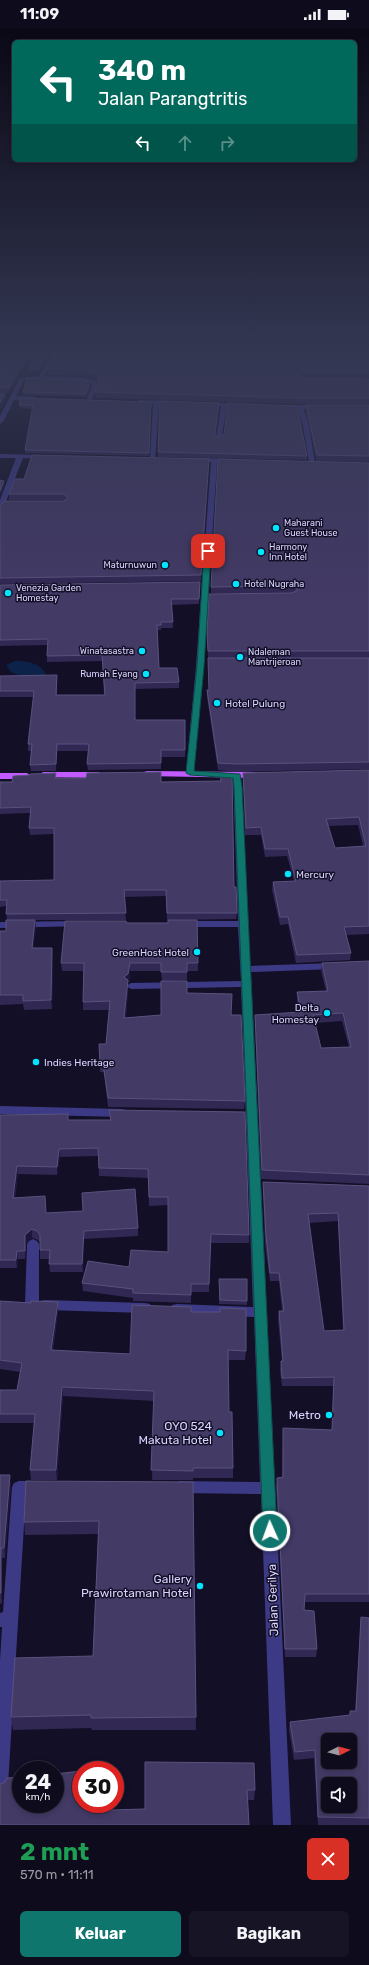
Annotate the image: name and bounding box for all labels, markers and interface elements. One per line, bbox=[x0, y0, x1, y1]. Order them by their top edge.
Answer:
text: 11:09 bbox=[20, 5, 59, 23]
text: 340 m bbox=[98, 54, 186, 87]
icon: left bbox=[32, 56, 84, 108]
text: Jalan Parangtritis bbox=[98, 88, 247, 110]
icon: left bbox=[132, 132, 154, 154]
icon: ahead bbox=[174, 132, 196, 154]
icon: right bbox=[216, 132, 238, 154]
place label: Maharani Guest House bbox=[284, 518, 338, 538]
marker: Maharani Guest House bbox=[271, 523, 281, 533]
pin bbox=[191, 534, 225, 568]
icon: arrive bbox=[197, 540, 219, 562]
place label: Harmony Inn Hotel bbox=[269, 542, 307, 562]
marker: Harmony Inn Hotel bbox=[256, 547, 266, 557]
place label: Maturnuwun bbox=[104, 560, 157, 570]
marker: Maturnuwun bbox=[160, 560, 170, 570]
marker: Hotel Nugraha bbox=[231, 579, 241, 589]
place label: Hotel Nugraha bbox=[244, 579, 304, 589]
place label: Venezia Garden Homestay bbox=[16, 583, 81, 603]
marker: Venezia Garden Homestay bbox=[3, 588, 13, 598]
place label: Winatasastra bbox=[80, 646, 134, 656]
marker: Winatasastra bbox=[137, 646, 147, 656]
place label: Ndaleman Mantrijeroan bbox=[248, 647, 301, 667]
marker: Ndaleman Mantrijeroan bbox=[235, 652, 245, 662]
place label: Rumah Eyang bbox=[80, 669, 138, 679]
marker: Rumah Eyang bbox=[141, 669, 151, 679]
marker: Hotel Pulung bbox=[212, 698, 222, 708]
place label: Hotel Pulung bbox=[225, 698, 285, 710]
marker: Mercury bbox=[283, 869, 293, 879]
place label: Mercury bbox=[296, 869, 335, 881]
place label: GreenHost Hotel bbox=[112, 947, 189, 959]
marker: GreenHost Hotel bbox=[192, 947, 202, 957]
place label: Delta Homestay bbox=[272, 1002, 319, 1026]
marker: Delta Homestay bbox=[322, 1008, 332, 1018]
marker: Indies Heritage bbox=[31, 1057, 41, 1067]
place label: Indies Heritage bbox=[44, 1057, 115, 1069]
place label: Metro bbox=[289, 1408, 321, 1422]
marker: Metro bbox=[324, 1410, 334, 1420]
place label: OYO 524 Makuta Hotel bbox=[138, 1419, 213, 1447]
marker: OYO 524 Makuta Hotel bbox=[215, 1428, 225, 1438]
position arrow bbox=[249, 1510, 291, 1552]
street label: Jalan Gerilya bbox=[265, 1564, 281, 1636]
place label: Gallery Prawirotaman Hotel bbox=[81, 1572, 192, 1600]
marker: Gallery Prawirotaman Hotel bbox=[195, 1581, 205, 1591]
north arrow bbox=[321, 1733, 357, 1769]
map controls bbox=[321, 1733, 357, 1813]
speed limit sign: 30 bbox=[72, 1761, 124, 1813]
text: 24 bbox=[25, 1770, 51, 1794]
button: sound bbox=[321, 1777, 357, 1813]
text: km/h bbox=[26, 1791, 50, 1803]
text: 2 mnt bbox=[20, 1838, 89, 1866]
button: close bbox=[307, 1838, 349, 1880]
text: 570 m · 11:11 bbox=[20, 1867, 94, 1882]
button: Keluar bbox=[20, 1911, 181, 1957]
button: Bagikan bbox=[189, 1911, 349, 1957]

